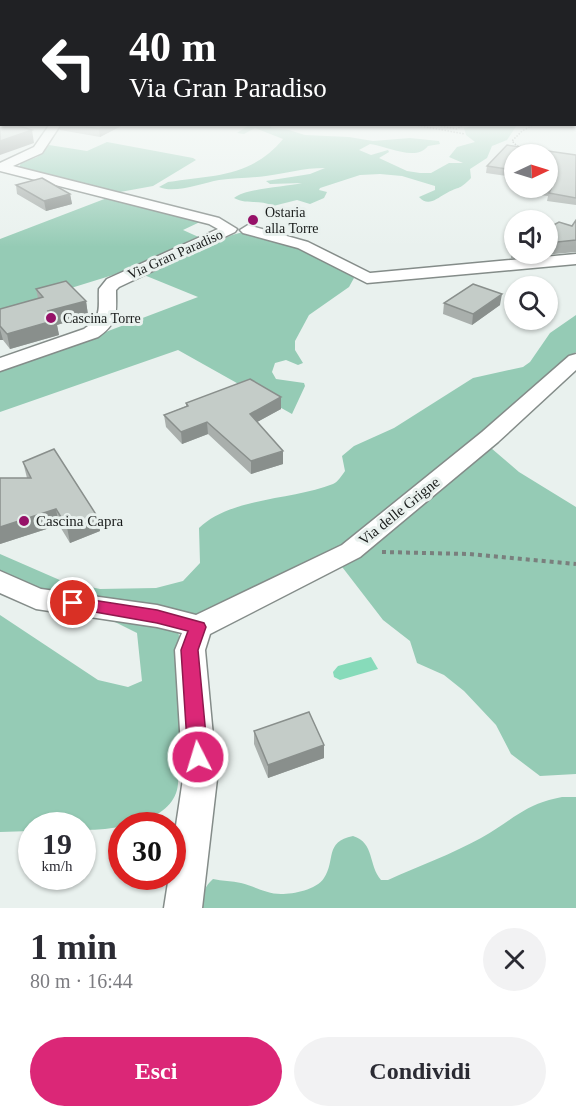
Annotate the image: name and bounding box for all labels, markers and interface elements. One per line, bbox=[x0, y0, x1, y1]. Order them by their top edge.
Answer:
icon: left bbox=[30, 24, 108, 102]
text: 40 m bbox=[129, 24, 217, 70]
text: Via Gran Paradiso bbox=[129, 73, 327, 103]
north arrow bbox=[504, 144, 558, 198]
map controls bbox=[504, 144, 558, 330]
place label: Ostaria alla Torre bbox=[265, 205, 319, 236]
button: sound bbox=[504, 210, 558, 264]
marker: Ostaria alla Torre bbox=[246, 213, 260, 227]
street label: Via Gran Paradiso bbox=[125, 227, 225, 282]
button: search bbox=[504, 276, 558, 330]
marker: Cascina Torre bbox=[44, 311, 58, 325]
place label: Cascina Torre bbox=[63, 311, 141, 326]
street label: Via delle Grigne bbox=[355, 473, 443, 548]
place label: Cascina Capra bbox=[36, 513, 123, 529]
marker: Cascina Capra bbox=[17, 514, 31, 528]
pin bbox=[47, 577, 98, 628]
icon: arrive bbox=[56, 586, 89, 619]
position arrow bbox=[166, 725, 230, 789]
speed limit sign: 30 bbox=[108, 812, 186, 890]
text: 19 bbox=[42, 827, 72, 860]
text: km/h bbox=[42, 858, 72, 874]
text: 1 min bbox=[30, 927, 117, 967]
button: close bbox=[483, 928, 546, 991]
text: 80 m · 16:44 bbox=[30, 970, 133, 992]
button: Esci bbox=[30, 1037, 282, 1106]
button: Condividi bbox=[294, 1037, 546, 1106]

